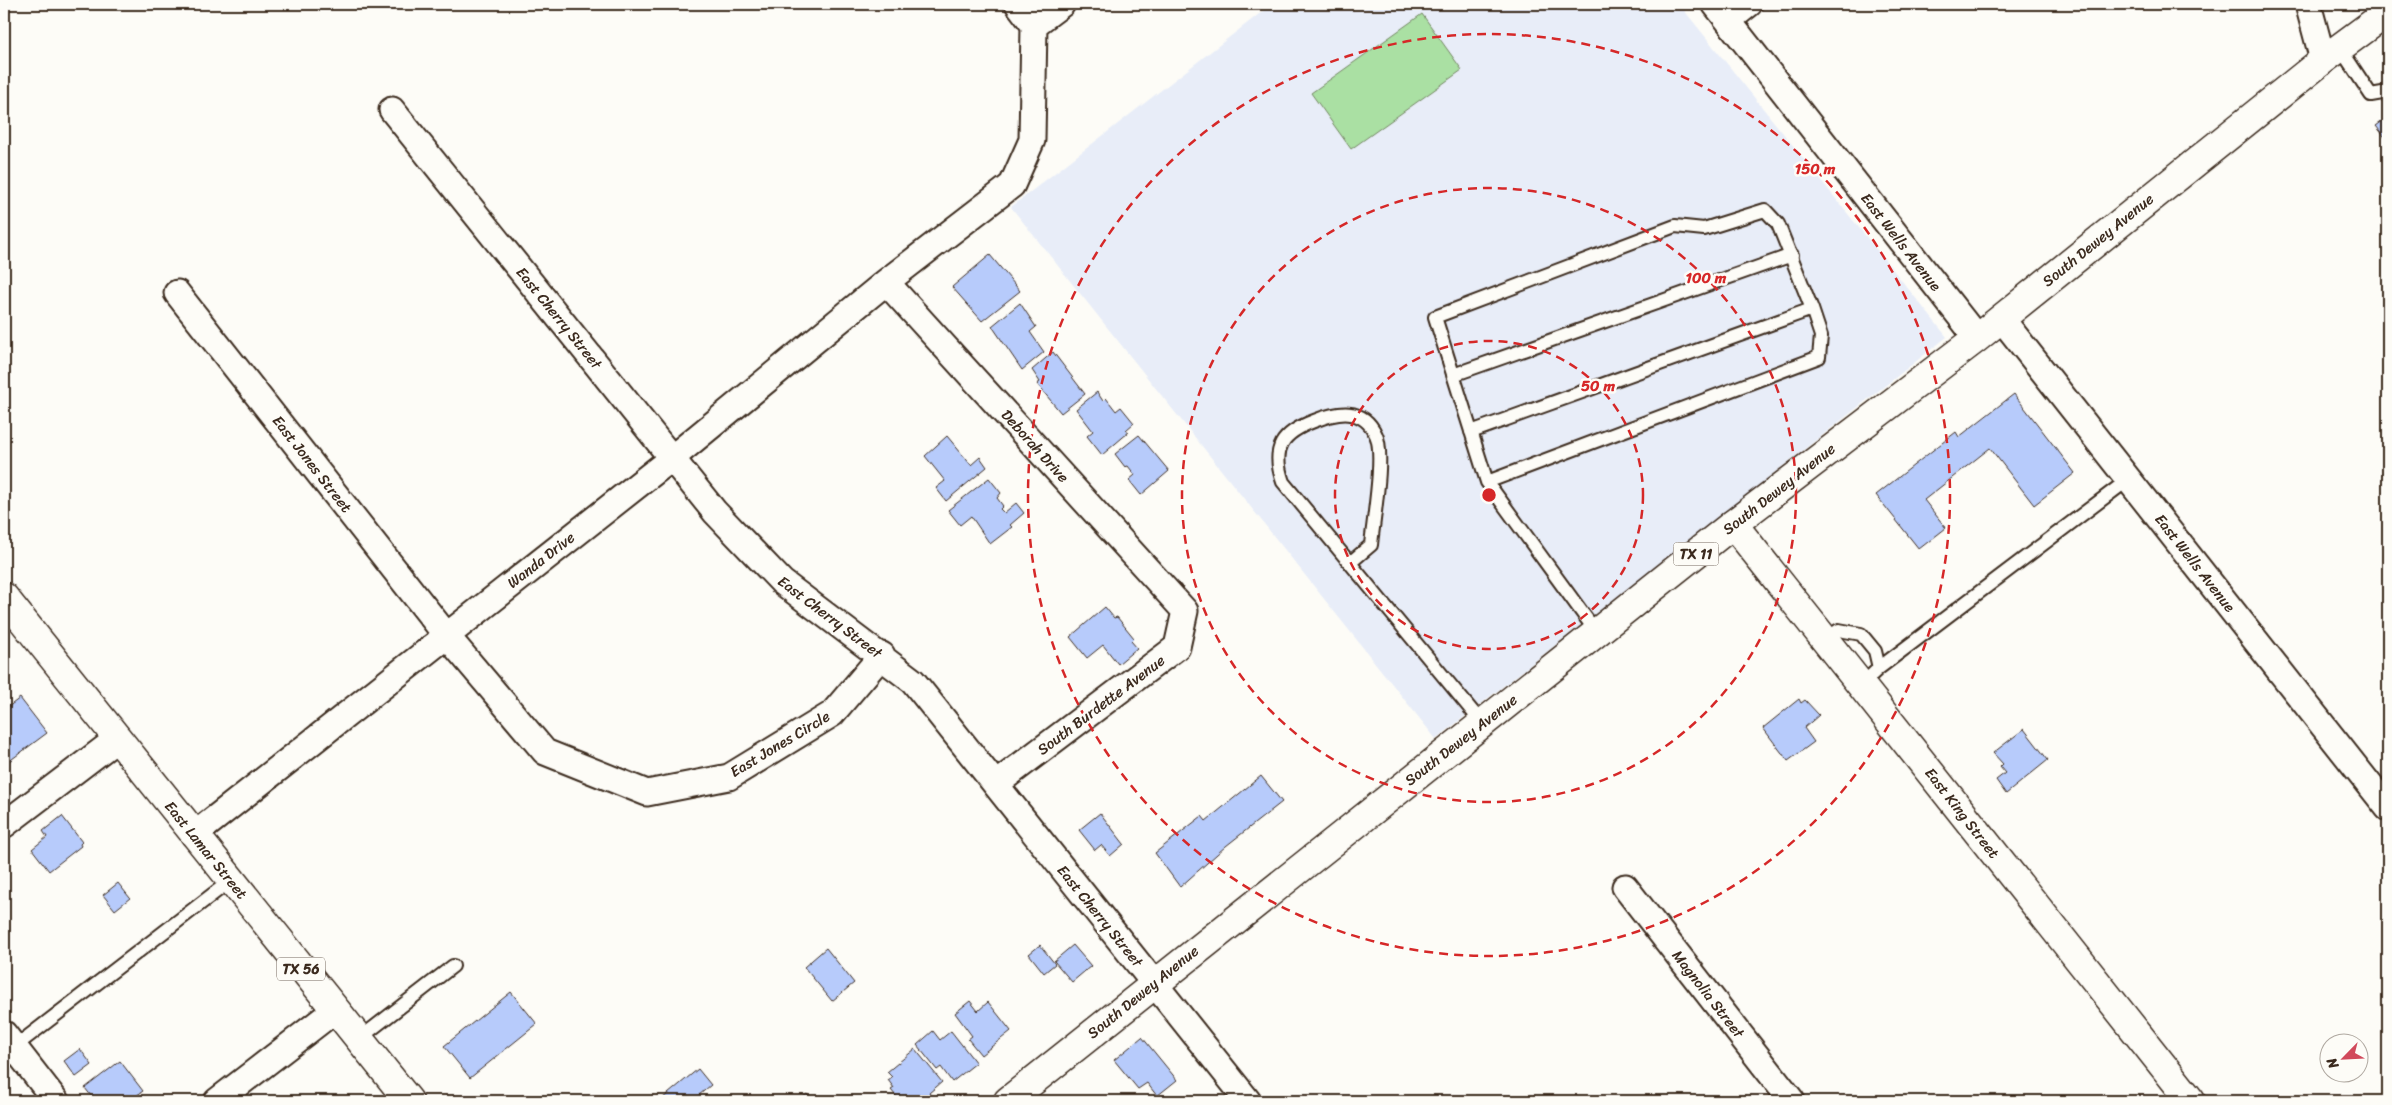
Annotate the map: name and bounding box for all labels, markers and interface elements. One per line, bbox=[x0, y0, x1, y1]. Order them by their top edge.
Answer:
text: 150 m bbox=[1795, 156, 1836, 182]
street label: South Dewey Avenue bbox=[2036, 186, 2160, 293]
street label: East Wells Avenue bbox=[1854, 187, 1948, 297]
street label: East Cherry Street bbox=[509, 261, 609, 376]
text: 100 m bbox=[1686, 265, 1727, 291]
text: 50 m bbox=[1581, 373, 1616, 399]
street label: Deborah Drive bbox=[995, 403, 1076, 489]
street label: East Jones Street bbox=[265, 409, 359, 519]
street label: South Dewey Avenue bbox=[1717, 436, 1842, 542]
centre of rings bbox=[1480, 486, 1498, 504]
street label: East Wells Avenue bbox=[2148, 508, 2242, 618]
street label: Wanda Drive bbox=[501, 525, 581, 595]
road number: TX 11 bbox=[1674, 542, 1718, 566]
street label: East Cherry Street bbox=[772, 569, 889, 666]
street label: South Burdette Avenue bbox=[1031, 648, 1171, 762]
street label: South Dewey Avenue bbox=[1399, 687, 1524, 793]
street label: East Jones Circle bbox=[725, 704, 835, 784]
street label: East King Street bbox=[1918, 762, 2006, 865]
street label: East Lamar Street bbox=[158, 795, 254, 905]
street label: East Cherry Street bbox=[1050, 859, 1150, 974]
street label: South Dewey Avenue bbox=[1081, 938, 1205, 1045]
street label: Magnolia Street bbox=[1665, 944, 1751, 1045]
road number: TX 56 bbox=[277, 958, 325, 981]
north arrow bbox=[2320, 1032, 2370, 1082]
text: N bbox=[2319, 1053, 2346, 1074]

